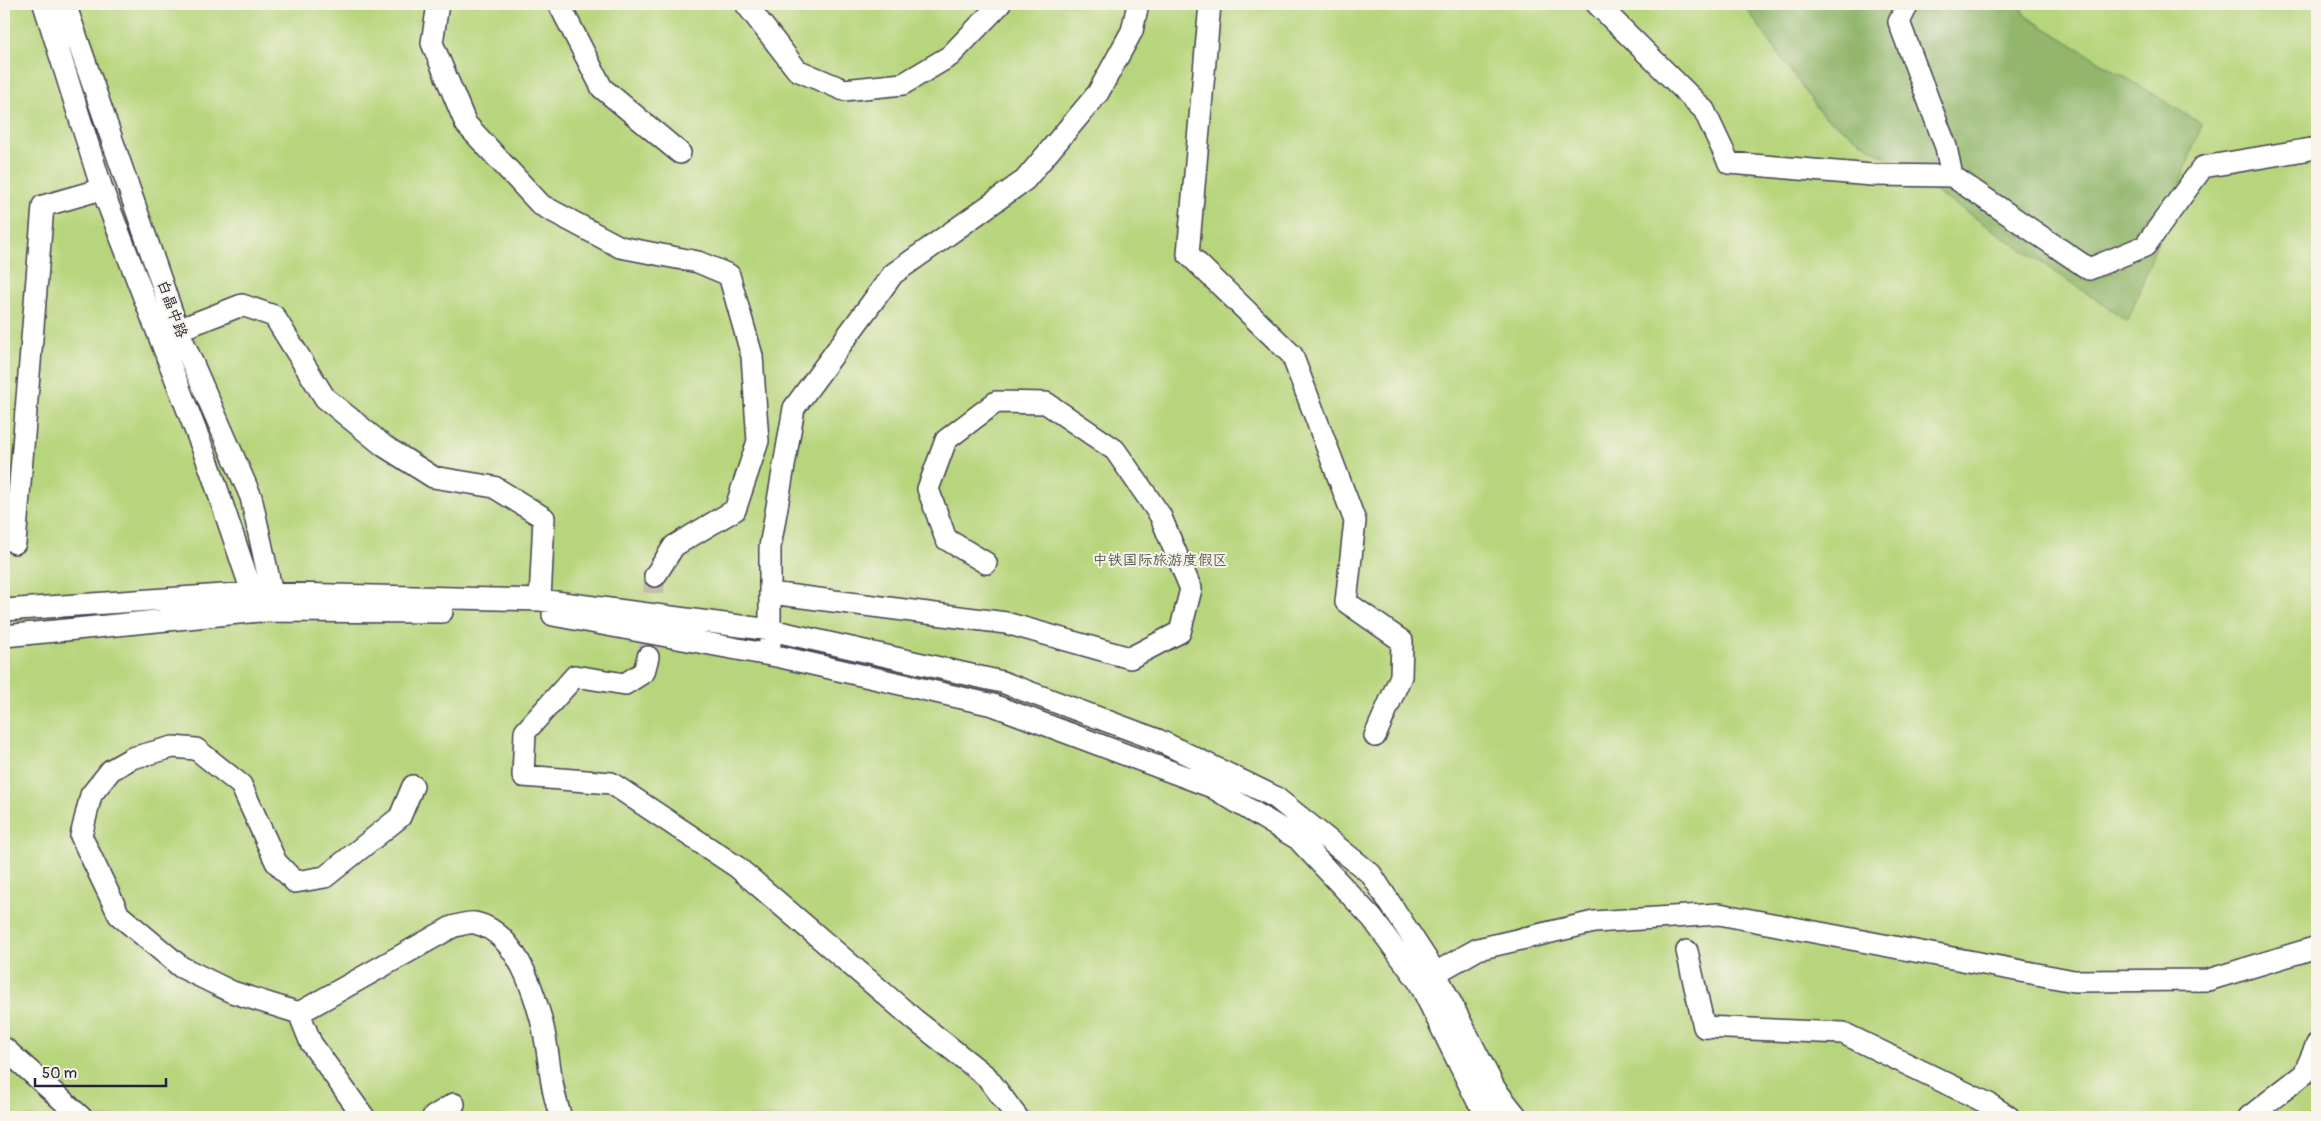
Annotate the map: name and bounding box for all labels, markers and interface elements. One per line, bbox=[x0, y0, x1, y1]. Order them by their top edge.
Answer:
street label: 白晶中路 bbox=[153, 278, 191, 340]
park label: 中铁国际旅游度假区 bbox=[1092, 551, 1228, 570]
scale bar bbox=[35, 1056, 166, 1088]
text: 50 m bbox=[42, 1064, 77, 1083]

